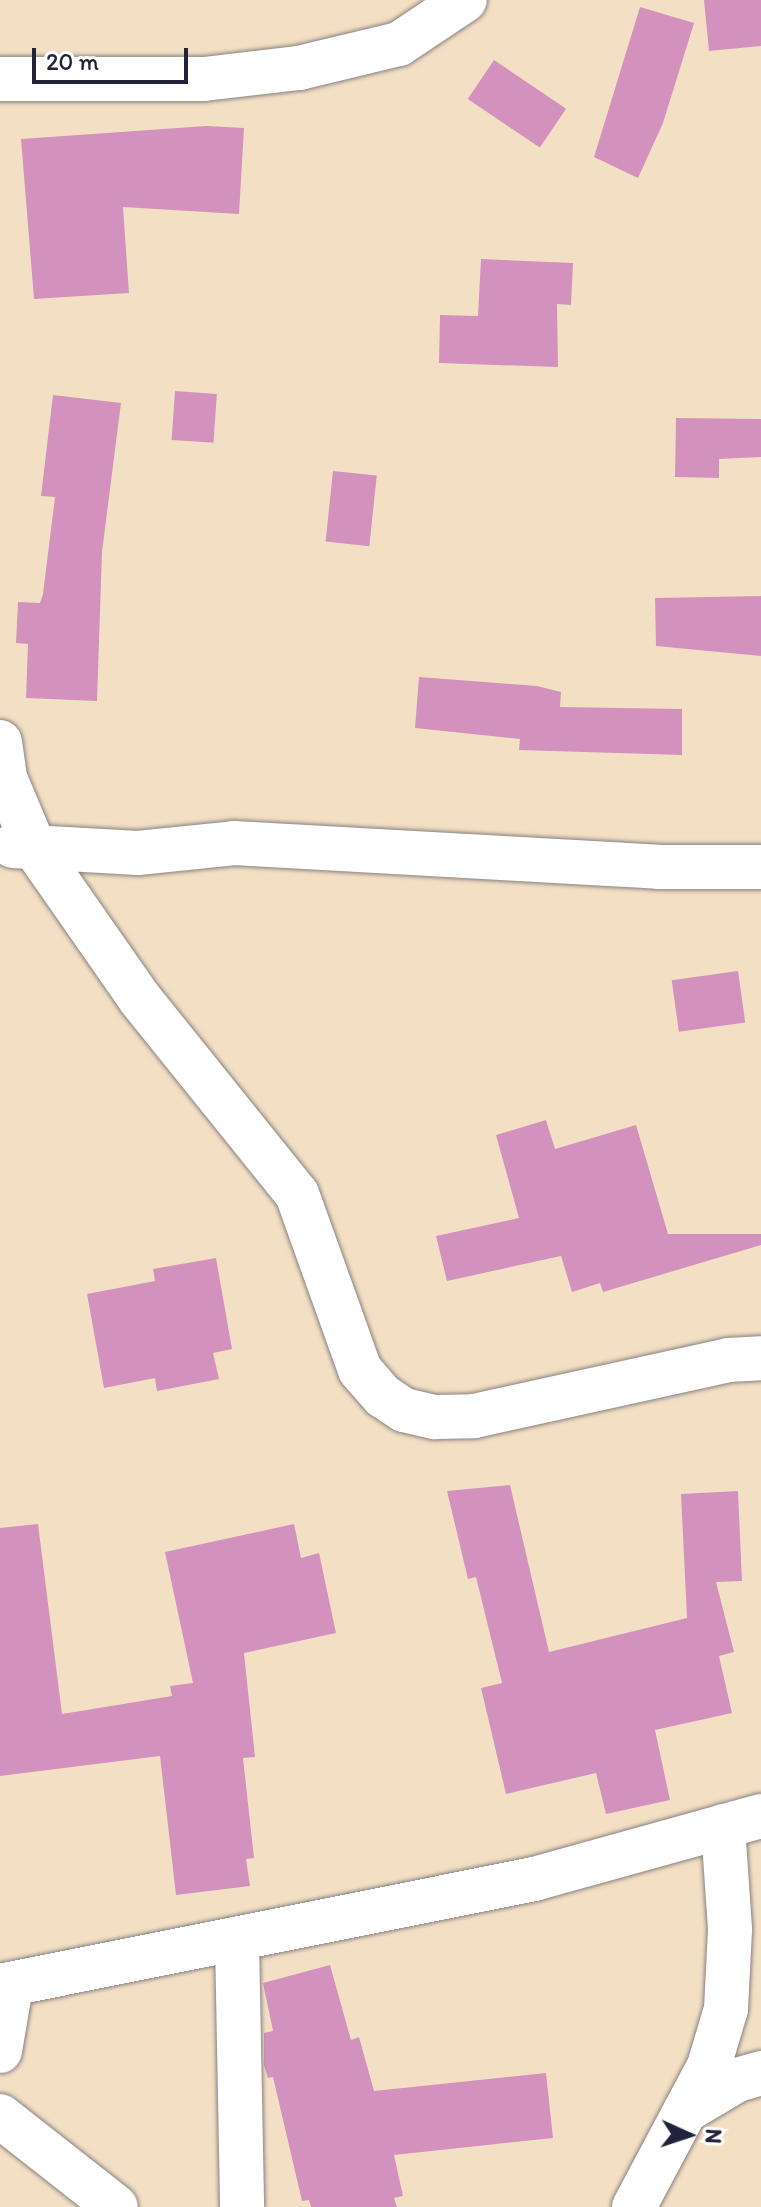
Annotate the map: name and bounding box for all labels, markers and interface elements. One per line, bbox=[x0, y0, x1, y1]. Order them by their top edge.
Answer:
scale bar bbox=[36, 32, 192, 82]
text: 20 m bbox=[46, 47, 99, 76]
north arrow bbox=[649, 2095, 729, 2175]
text: N bbox=[700, 2128, 727, 2144]

